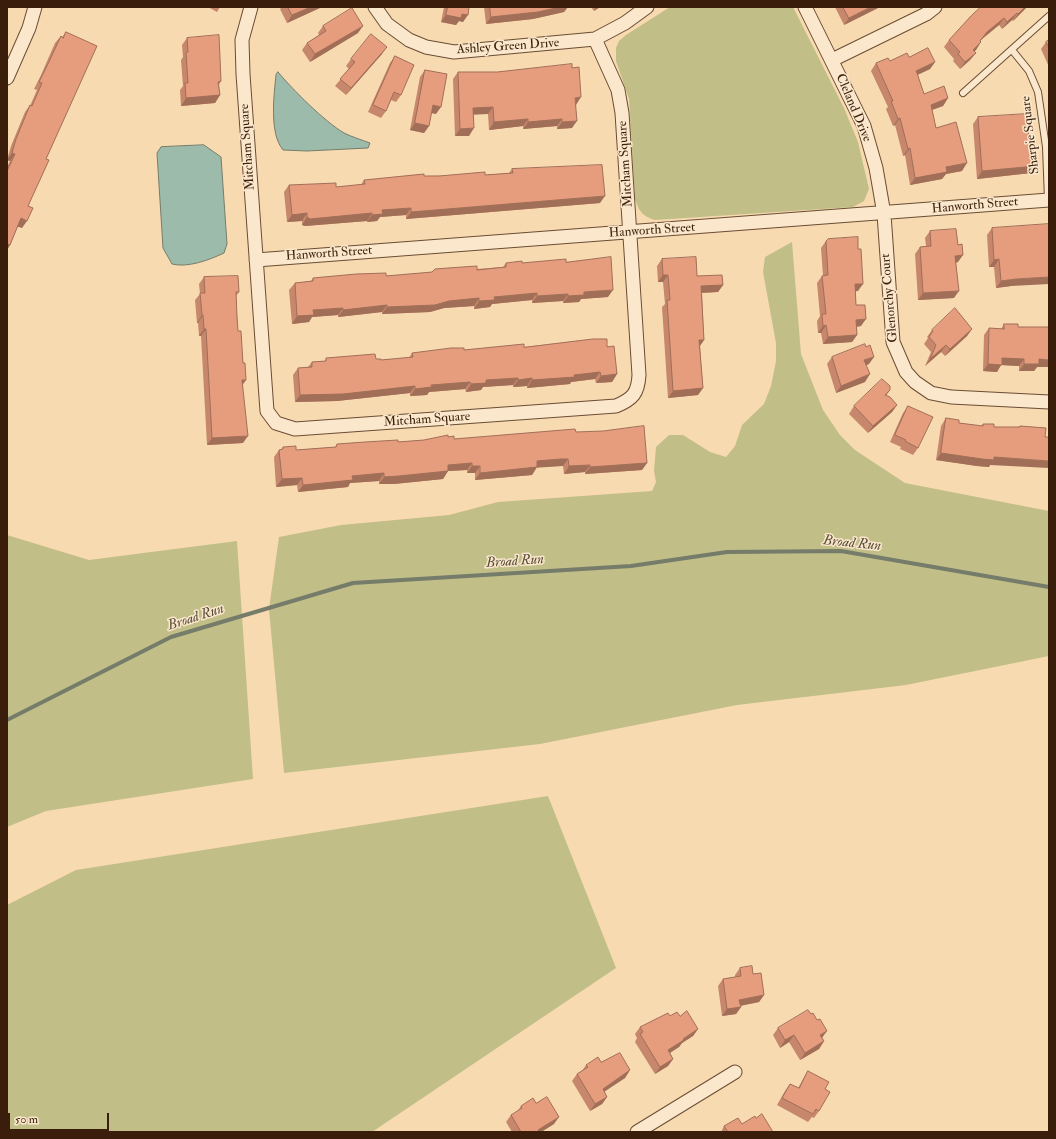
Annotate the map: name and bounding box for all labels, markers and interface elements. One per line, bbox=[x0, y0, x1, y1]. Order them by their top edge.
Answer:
street label: Ashley Green Drive bbox=[456, 36, 560, 58]
street label: Cleland Drive bbox=[832, 72, 874, 144]
street label: Sharpie Square bbox=[1018, 95, 1044, 175]
street label: Mitcham Square bbox=[237, 103, 259, 191]
street label: Mitcham Square bbox=[615, 120, 637, 208]
street label: Hanworth Street bbox=[931, 194, 1019, 218]
street label: Hanworth Street bbox=[608, 220, 696, 242]
street label: Hanworth Street bbox=[285, 243, 373, 265]
street label: Glenorchy Court bbox=[878, 253, 902, 343]
street label: Mitcham Square bbox=[383, 409, 471, 431]
water label: Broad Run bbox=[822, 533, 882, 555]
water label: Broad Run bbox=[486, 552, 544, 572]
water label: Broad Run bbox=[166, 601, 226, 635]
scale bar bbox=[10, 1105, 111, 1131]
text: 50 m bbox=[15, 1112, 38, 1127]

